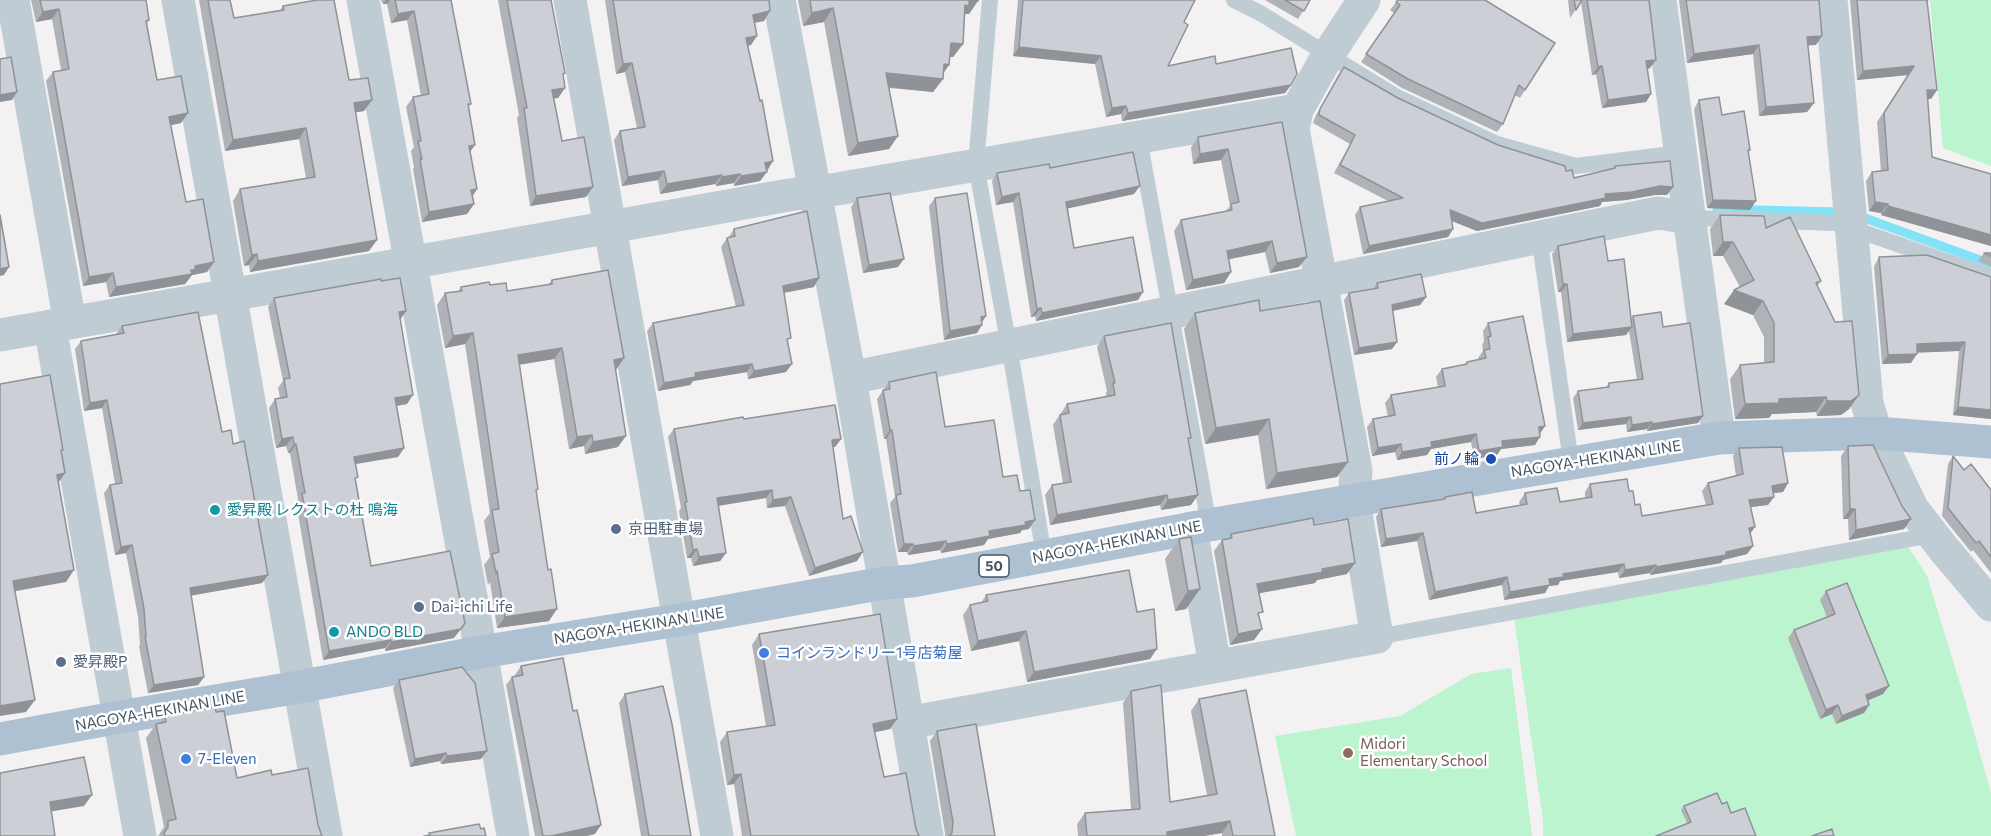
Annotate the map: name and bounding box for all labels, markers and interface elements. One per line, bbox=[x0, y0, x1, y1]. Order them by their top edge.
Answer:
street label: NAGOYA-HEKINAN LINE bbox=[1510, 437, 1682, 481]
place label: 前ノ輪 bbox=[1434, 450, 1479, 468]
marker: 前ノ輪 bbox=[1484, 452, 1498, 466]
place label: 愛昇殿 レクストの杜 鳴海 bbox=[227, 501, 398, 519]
marker: 愛昇殿 レクストの杜 鳴海 bbox=[208, 503, 222, 517]
street label: NAGOYA-HEKINAN LINE bbox=[1031, 517, 1203, 567]
place label: 京田駐車場 bbox=[628, 520, 703, 538]
marker: 京田駐車場 bbox=[609, 522, 623, 536]
road number: 50 bbox=[979, 555, 1009, 577]
place label: Dai-ichi Life bbox=[431, 598, 513, 616]
marker: Dai-ichi Life bbox=[412, 600, 426, 614]
street label: NAGOYA-HEKINAN LINE bbox=[553, 604, 725, 648]
place label: ANDO BLD bbox=[346, 623, 423, 641]
marker: ANDO BLD bbox=[327, 625, 341, 639]
place label: コインランドリー1号店菊屋 bbox=[776, 644, 962, 662]
marker: コインランドリー1号店菊屋 bbox=[757, 646, 771, 660]
place label: 愛昇殿P bbox=[73, 653, 127, 671]
marker: 愛昇殿P bbox=[54, 655, 68, 669]
street label: NAGOYA-HEKINAN LINE bbox=[74, 687, 246, 735]
place label: Midori Elementary School bbox=[1360, 735, 1487, 770]
marker: Midori Elementary School bbox=[1341, 746, 1355, 760]
place label: 7-Eleven bbox=[198, 750, 257, 768]
marker: 7-Eleven bbox=[179, 752, 193, 766]

